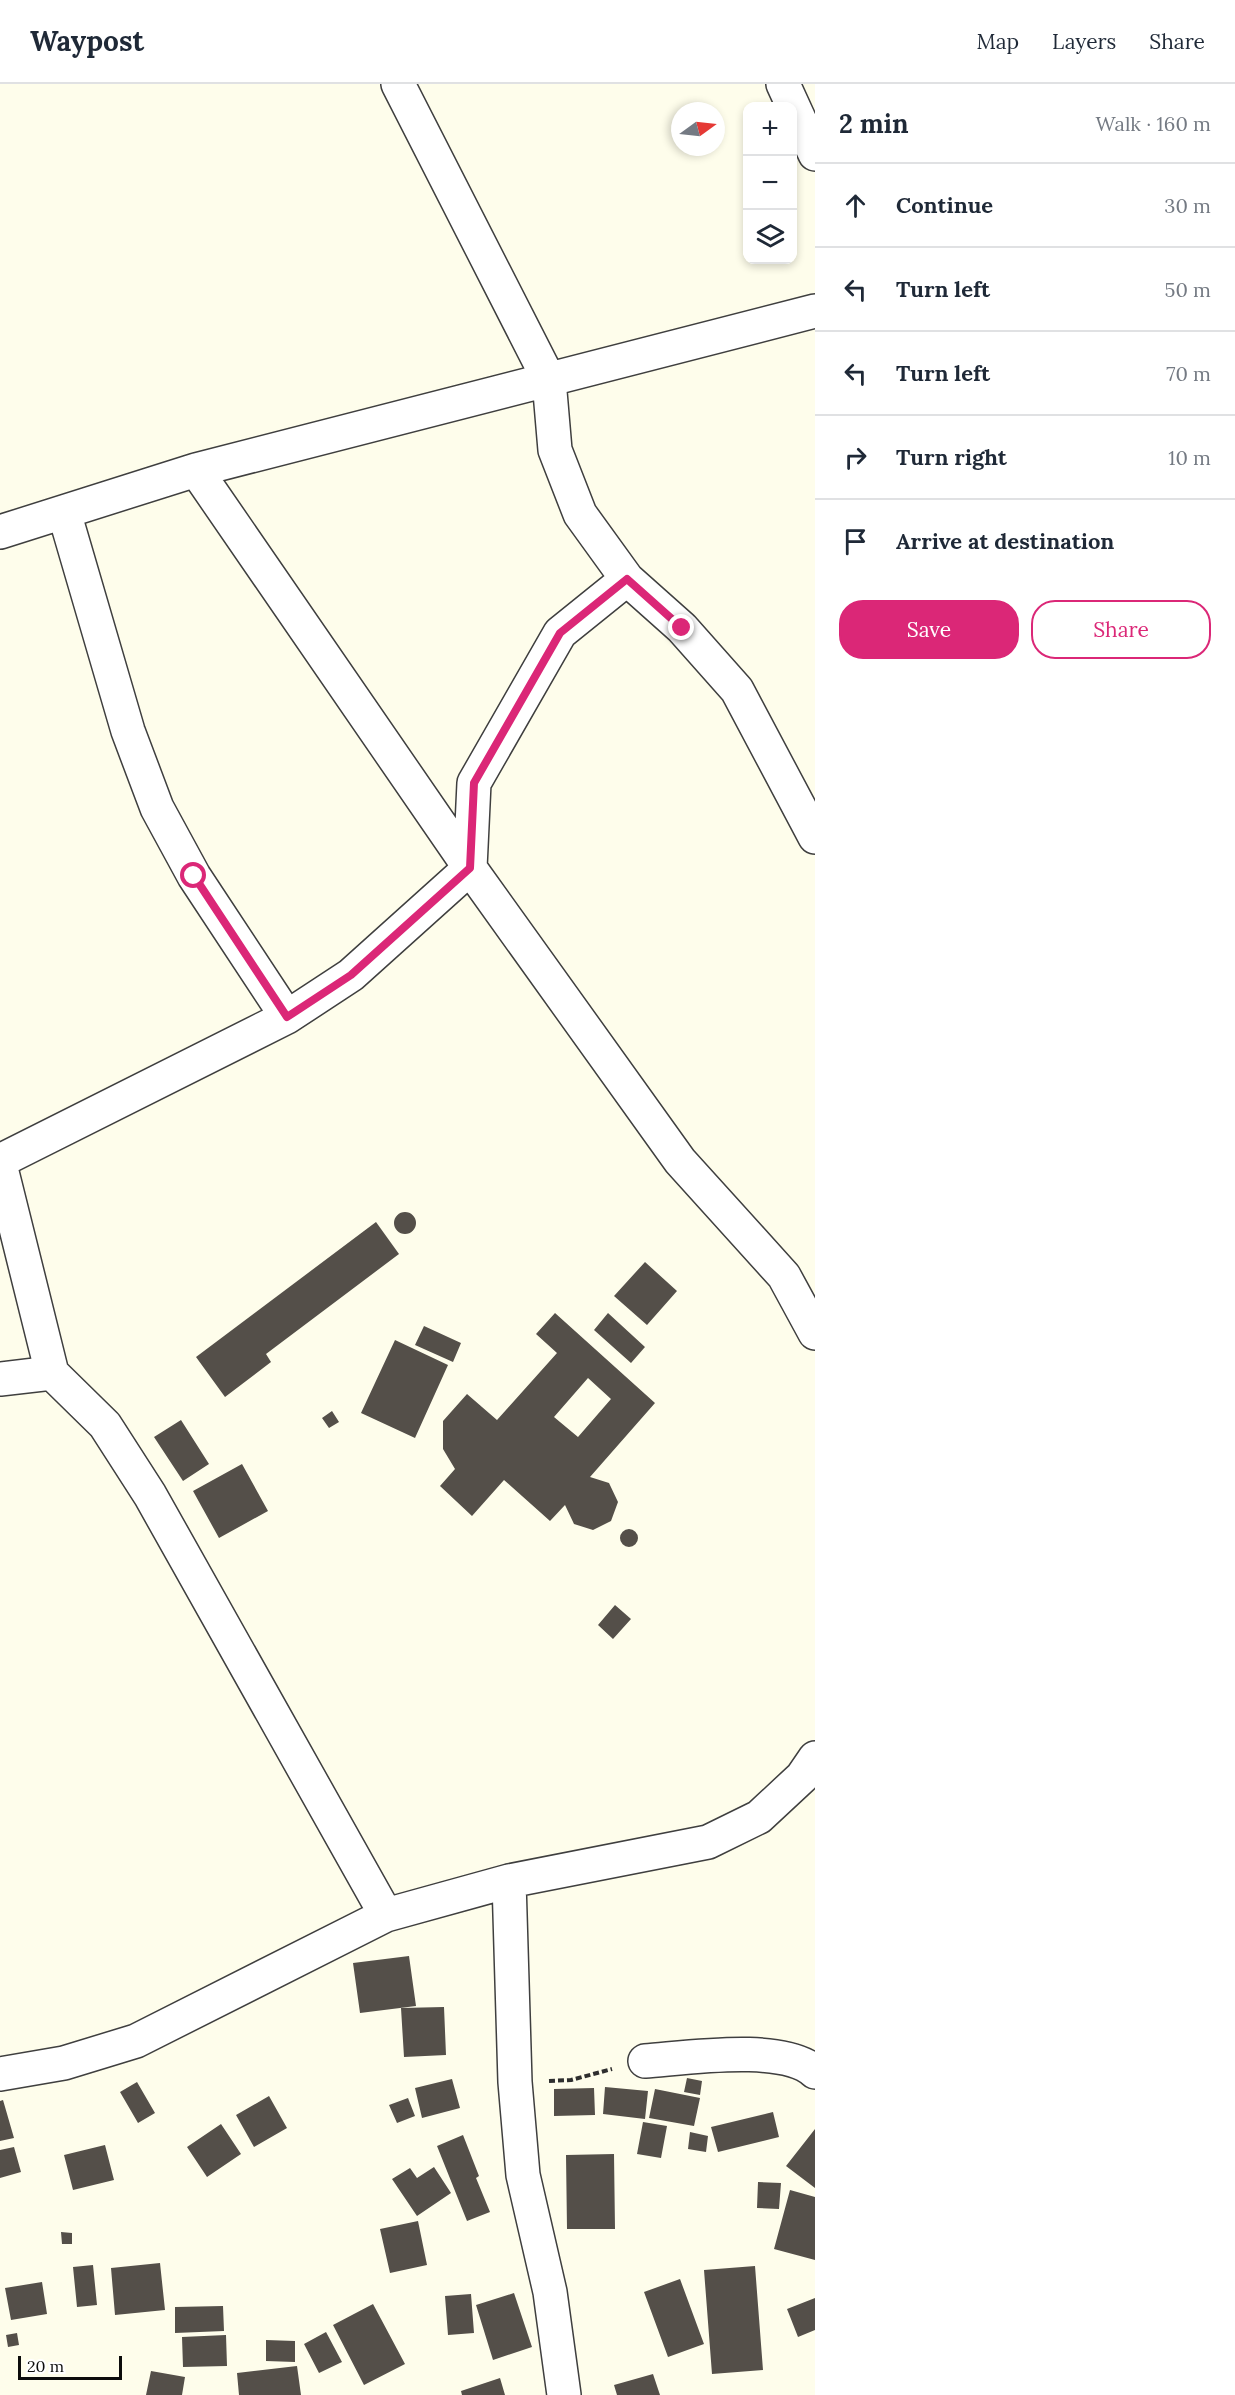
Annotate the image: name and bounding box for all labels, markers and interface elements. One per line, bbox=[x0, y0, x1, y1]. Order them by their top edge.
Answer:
text: Waypost bbox=[30, 23, 144, 59]
text: Map bbox=[976, 28, 1019, 55]
text: Layers bbox=[1052, 28, 1116, 55]
text: Share bbox=[1149, 28, 1205, 55]
north arrow bbox=[671, 102, 725, 156]
map controls bbox=[743, 102, 797, 264]
button: + bbox=[743, 102, 797, 156]
text: 2 min bbox=[839, 107, 909, 140]
text: Walk · 160 m bbox=[1095, 111, 1211, 136]
button: − bbox=[743, 156, 797, 210]
icon: ahead bbox=[839, 189, 872, 222]
text: Continue bbox=[896, 191, 993, 219]
text: 30 m bbox=[1164, 193, 1211, 218]
button: layers bbox=[743, 210, 797, 264]
icon: left bbox=[839, 273, 872, 306]
text: Turn left bbox=[896, 275, 990, 303]
text: 50 m bbox=[1165, 277, 1211, 302]
icon: left bbox=[839, 357, 872, 390]
text: Turn left bbox=[896, 359, 990, 387]
text: 70 m bbox=[1166, 361, 1211, 386]
icon: right bbox=[839, 441, 872, 474]
text: Turn right bbox=[896, 443, 1007, 471]
text: 10 m bbox=[1168, 445, 1211, 470]
icon: arrive bbox=[839, 525, 872, 558]
text: Arrive at destination bbox=[896, 527, 1114, 555]
button: Save bbox=[839, 600, 1019, 659]
button: Share bbox=[1031, 600, 1211, 659]
route end bbox=[668, 614, 694, 640]
route start bbox=[180, 862, 206, 888]
scale bar bbox=[18, 2353, 122, 2380]
text: 20 m bbox=[27, 2356, 64, 2376]

